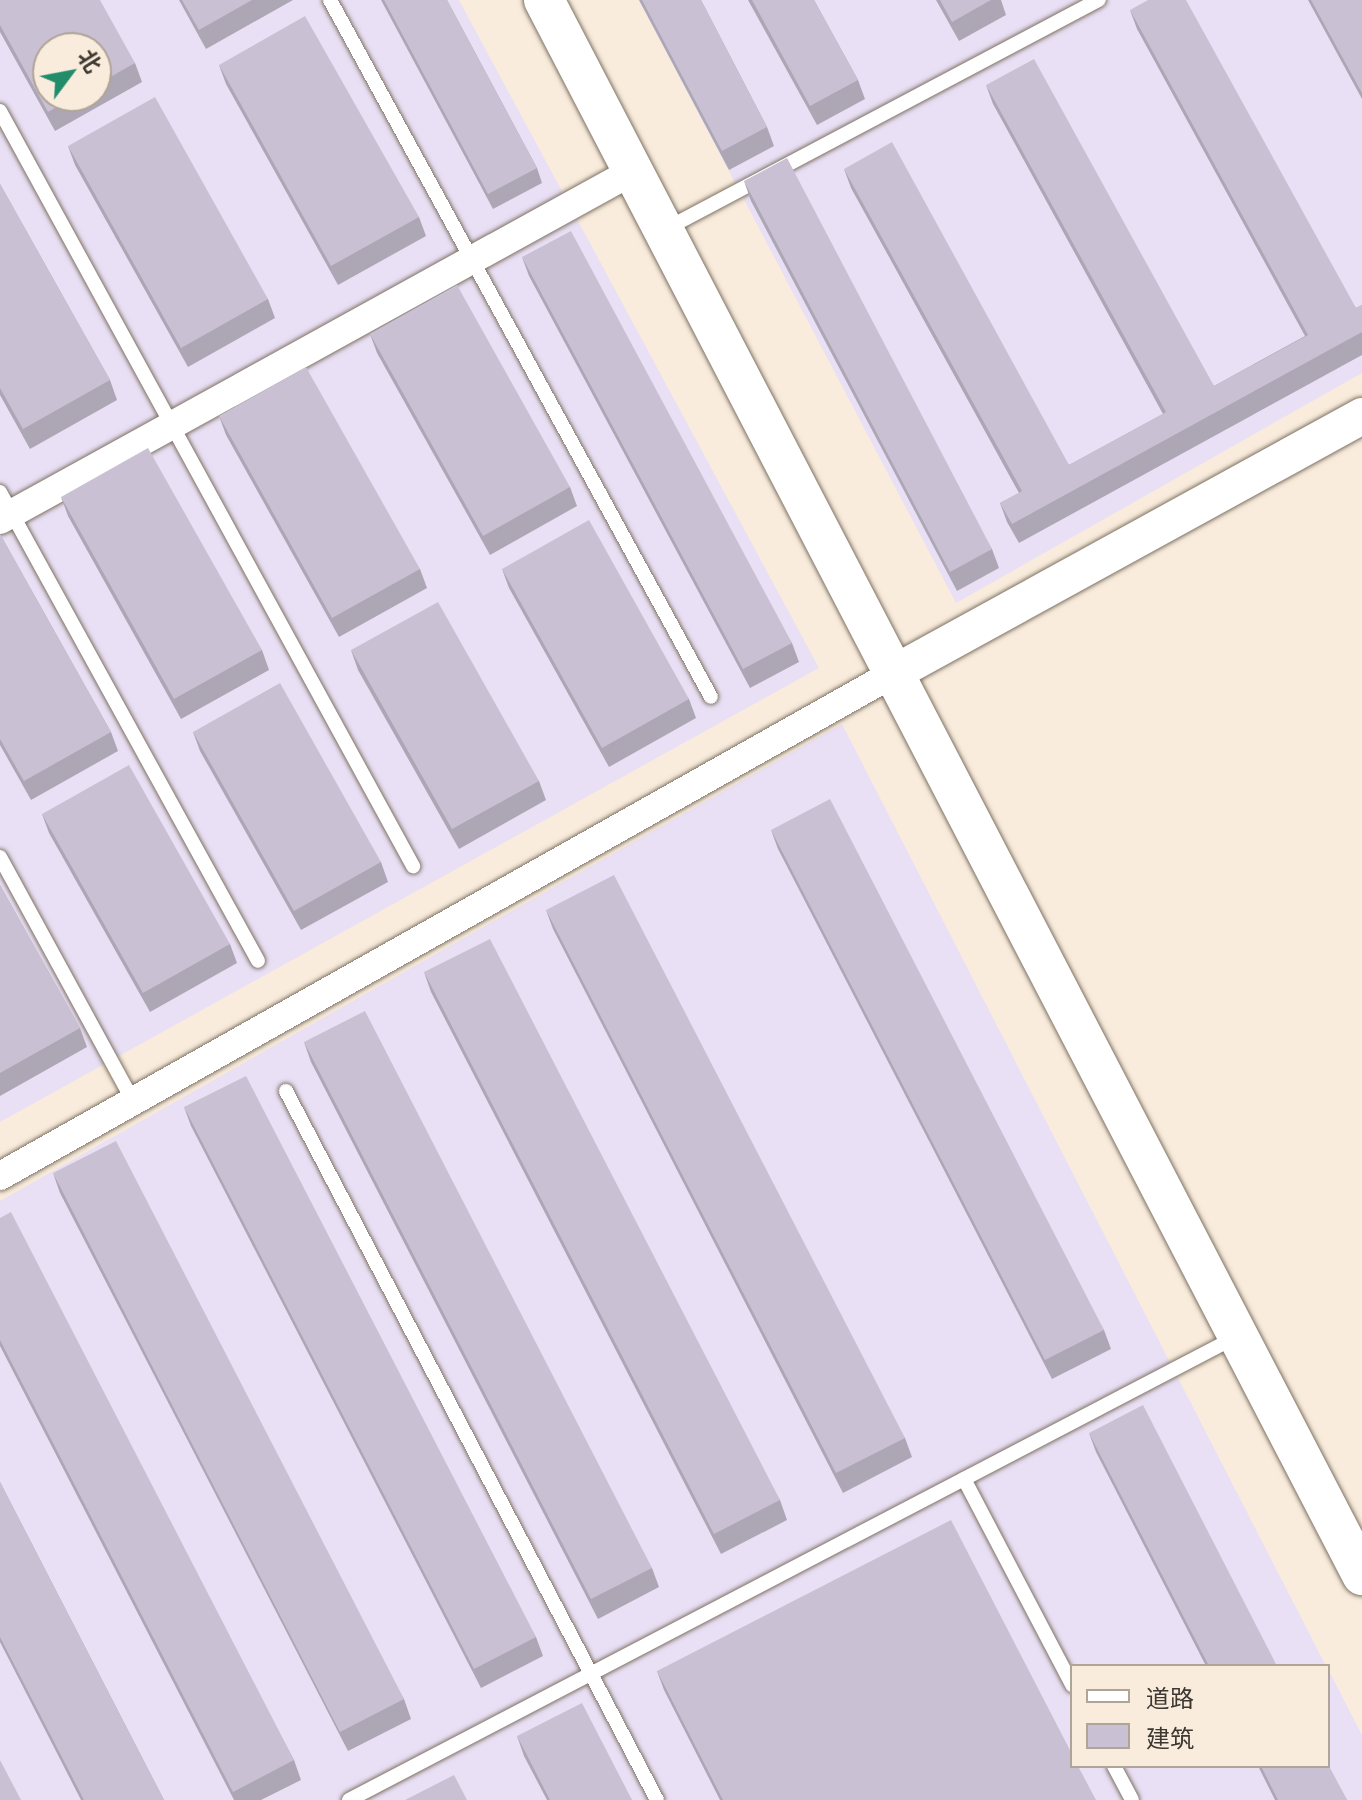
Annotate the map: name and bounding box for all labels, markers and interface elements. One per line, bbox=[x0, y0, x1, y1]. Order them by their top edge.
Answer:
north arrow bbox=[32, 32, 112, 112]
text: 北 bbox=[74, 44, 108, 77]
legend bbox=[1070, 1664, 1330, 1768]
text: 道路 bbox=[1146, 1683, 1194, 1712]
text: 建筑 bbox=[1146, 1723, 1194, 1752]

